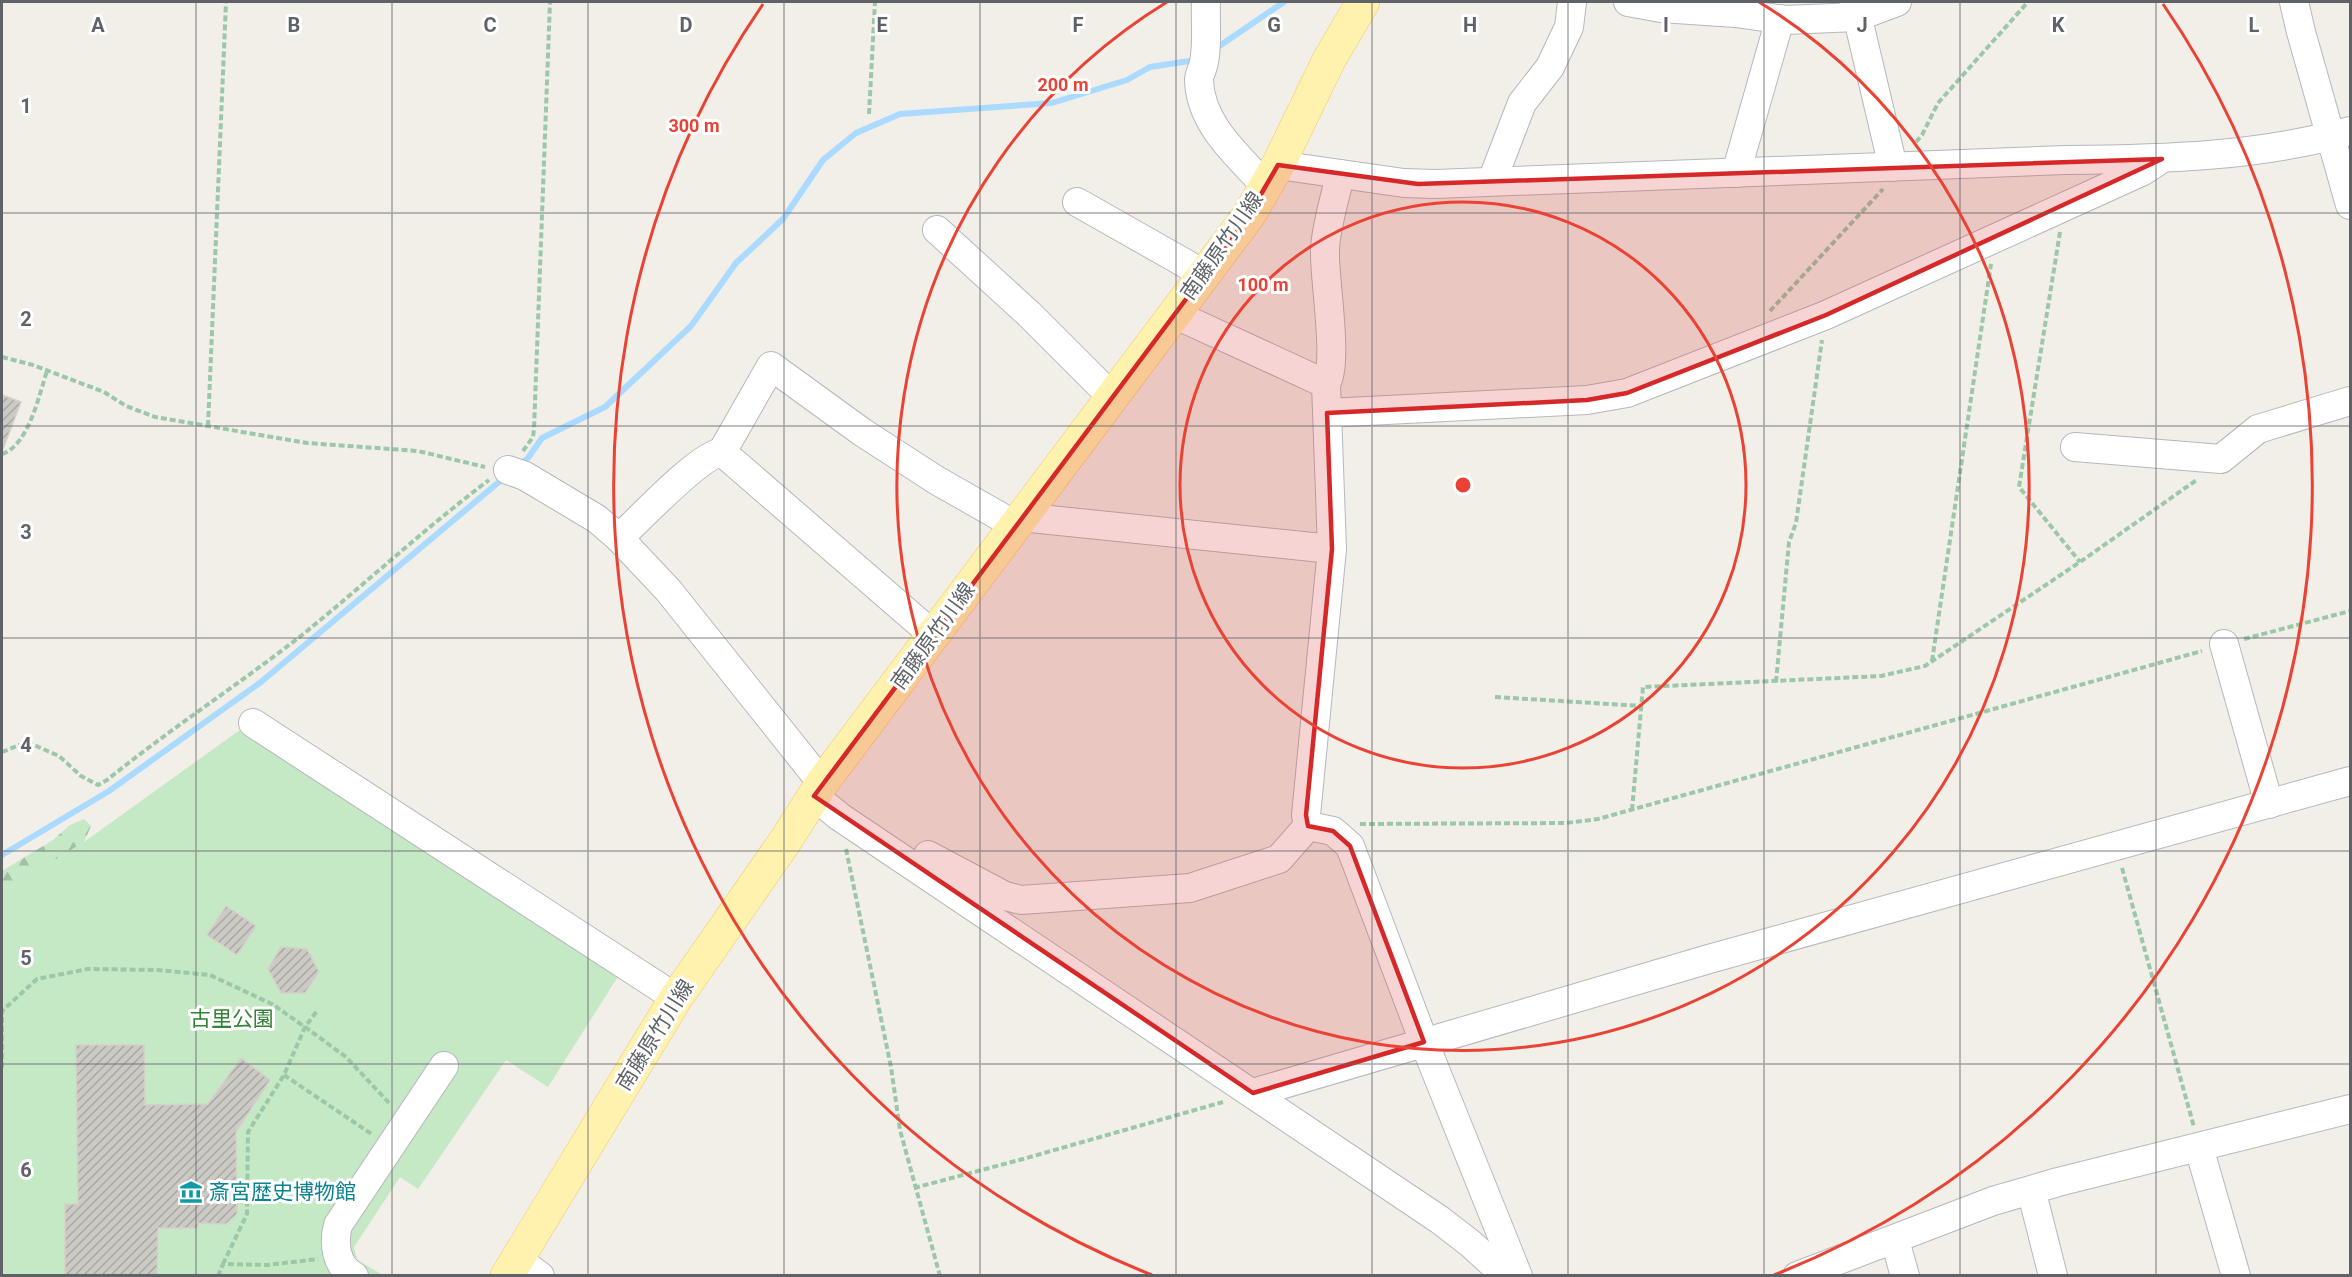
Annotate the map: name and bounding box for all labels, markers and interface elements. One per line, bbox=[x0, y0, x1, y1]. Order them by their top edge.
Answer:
text: A bbox=[91, 13, 105, 37]
text: B bbox=[288, 13, 300, 37]
text: C bbox=[483, 13, 497, 37]
text: D bbox=[680, 13, 693, 37]
text: E bbox=[876, 13, 888, 37]
text: F bbox=[1073, 13, 1084, 37]
text: G bbox=[1267, 13, 1281, 37]
text: H bbox=[1463, 13, 1477, 37]
text: I bbox=[1663, 13, 1669, 37]
text: J bbox=[1856, 13, 1868, 37]
text: K bbox=[2052, 13, 2065, 37]
text: L bbox=[2249, 13, 2260, 37]
text: 200 m bbox=[1037, 74, 1089, 95]
text: 1 bbox=[20, 94, 32, 118]
text: 300 m bbox=[668, 115, 720, 136]
street label: 南藤原竹川線 bbox=[1176, 188, 1268, 304]
text: 100 m bbox=[1237, 274, 1289, 295]
text: 2 bbox=[20, 307, 32, 331]
centre of rings bbox=[1453, 475, 1473, 495]
text: 3 bbox=[20, 520, 32, 544]
street label: 南藤原竹川線 bbox=[886, 578, 980, 694]
text: 4 bbox=[20, 733, 32, 757]
text: 5 bbox=[20, 946, 32, 970]
street label: 南藤原竹川線 bbox=[611, 975, 699, 1095]
park label: 古里公園 bbox=[190, 1007, 274, 1031]
text: 6 bbox=[20, 1158, 32, 1182]
museum icon: 斎宮歴史博物館 bbox=[178, 1179, 204, 1205]
place label: 斎宮歴史博物館 bbox=[209, 1180, 356, 1204]

